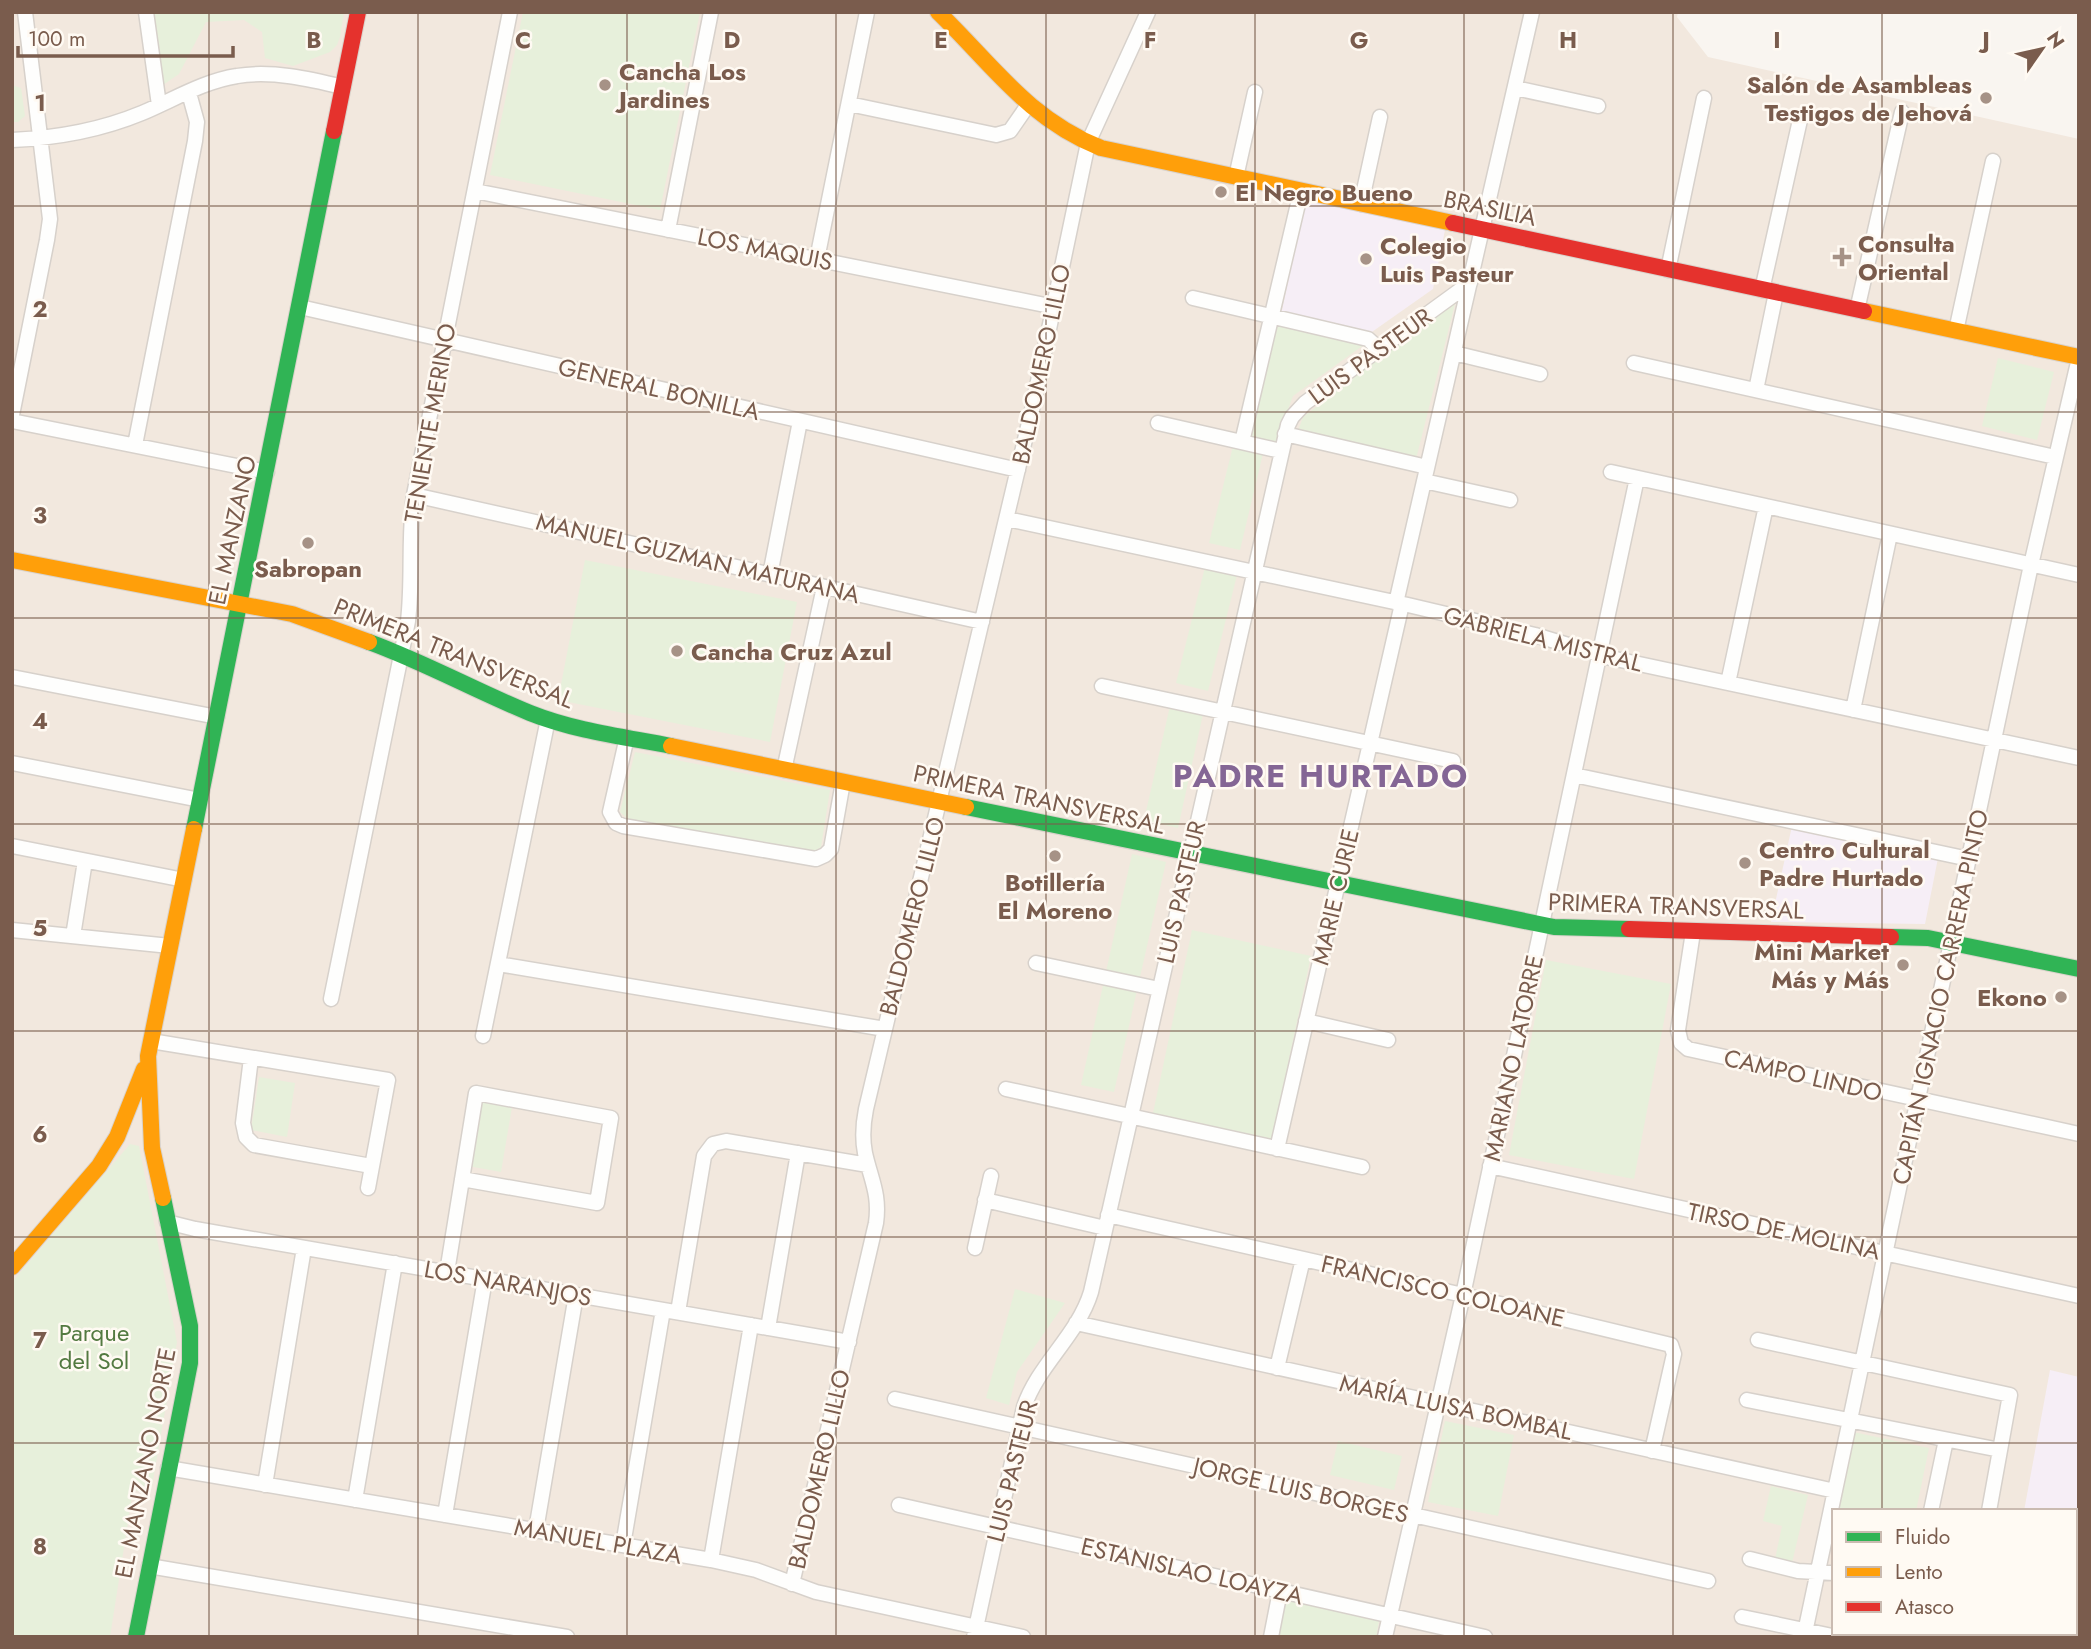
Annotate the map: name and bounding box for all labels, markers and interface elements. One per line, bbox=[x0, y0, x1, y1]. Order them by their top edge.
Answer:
scale bar bbox=[18, 14, 233, 58]
north arrow bbox=[2007, 14, 2077, 84]
text: B bbox=[306, 23, 322, 57]
text: C bbox=[515, 23, 531, 57]
text: D bbox=[724, 23, 741, 57]
text: E bbox=[934, 23, 948, 57]
text: F bbox=[1144, 23, 1156, 57]
text: G bbox=[1350, 23, 1368, 57]
text: H bbox=[1559, 23, 1577, 57]
text: I bbox=[1773, 23, 1781, 57]
text: J bbox=[1978, 23, 1990, 57]
text: 100 m bbox=[28, 24, 85, 54]
text: N bbox=[2040, 26, 2071, 54]
place label: Cancha Los Jardines bbox=[615, 54, 746, 117]
place label: Salón de Asambleas Testigos de Jehová bbox=[1747, 67, 1972, 130]
marker: Cancha Los Jardines bbox=[597, 77, 613, 93]
text: 1 bbox=[34, 86, 46, 120]
marker: Salón de Asambleas Testigos de Jehová bbox=[1978, 90, 1994, 106]
place label: El Negro Bueno bbox=[1235, 175, 1413, 210]
street label: BRASILIA bbox=[1440, 181, 1540, 235]
marker: El Negro Bueno bbox=[1213, 184, 1229, 200]
street label: LOS MAQUIS bbox=[694, 219, 836, 279]
place label: Consulta Oriental bbox=[1858, 226, 1955, 289]
place label: Colegio Luis Pasteur bbox=[1380, 228, 1514, 291]
marker: Consulta Oriental bbox=[1832, 247, 1852, 267]
marker: Colegio Luis Pasteur bbox=[1358, 251, 1374, 267]
street label: BALDOMERO LILLO bbox=[1003, 261, 1079, 467]
text: 2 bbox=[32, 292, 48, 326]
street label: LUIS PASTEUR bbox=[1301, 299, 1440, 413]
street label: TENIENTE MERINO bbox=[395, 321, 465, 525]
street label: GENERAL BONILLA bbox=[555, 349, 763, 429]
street label: EL MANZANO bbox=[199, 452, 265, 608]
text: 3 bbox=[33, 498, 47, 532]
street label: MANUEL GUZMAN MATURANA bbox=[533, 504, 864, 612]
marker: Sabropan bbox=[300, 535, 316, 551]
place label: Sabropan bbox=[254, 551, 362, 586]
street label: PRIMERA TRANSVERSAL bbox=[329, 589, 579, 717]
street label: GABRIELA MISTRAL bbox=[1440, 597, 1646, 681]
place label: Cancha Cruz Azul bbox=[691, 634, 892, 669]
marker: Cancha Cruz Azul bbox=[669, 643, 685, 659]
text: 4 bbox=[32, 704, 48, 738]
district label: PADRE HURTADO bbox=[1173, 753, 1469, 799]
street label: PRIMERA TRANSVERSAL bbox=[910, 755, 1168, 843]
street label: CAPITÁN IGNACIO CARRERA PINTO bbox=[1883, 806, 1997, 1188]
street label: BALDOMERO LILLO bbox=[870, 813, 954, 1019]
street label: LUIS PASTEUR bbox=[1148, 817, 1215, 967]
street label: MARIE CURIE bbox=[1302, 825, 1368, 969]
place label: Centro Cultural Padre Hurtado bbox=[1759, 832, 1930, 895]
marker: Botillería El Moreno bbox=[1047, 848, 1063, 864]
marker: Centro Cultural Padre Hurtado bbox=[1737, 855, 1753, 871]
place label: Botillería El Moreno bbox=[998, 865, 1112, 928]
street label: PRIMERA TRANSVERSAL bbox=[1547, 884, 1805, 928]
text: 5 bbox=[33, 911, 47, 945]
place label: Mini Market Más y Más bbox=[1754, 934, 1889, 997]
street label: MARIANO LATORRE bbox=[1474, 952, 1552, 1164]
marker: Mini Market Más y Más bbox=[1895, 957, 1911, 973]
place label: Ekono bbox=[1977, 980, 2047, 1015]
marker: Ekono bbox=[2053, 989, 2069, 1005]
street label: CAMPO LINDO bbox=[1721, 1040, 1885, 1110]
text: 6 bbox=[32, 1117, 48, 1151]
street label: TIRSO DE MOLINA bbox=[1684, 1194, 1884, 1269]
street label: FRANCISCO COLOANE bbox=[1318, 1246, 1568, 1336]
street label: LOS NARANJOS bbox=[421, 1251, 595, 1315]
park label: Parque del Sol bbox=[59, 1315, 129, 1378]
text: 7 bbox=[33, 1323, 47, 1357]
street label: EL MANZANO NORTE bbox=[105, 1345, 185, 1581]
street label: MARÍA LUISA BOMBAL bbox=[1336, 1365, 1576, 1449]
street label: BALDOMERO LILLO bbox=[779, 1366, 859, 1572]
street label: LUIS PASTEUR bbox=[977, 1396, 1047, 1546]
street label: JORGE LUIS BORGES bbox=[1187, 1448, 1412, 1532]
street label: MANUEL PLAZA bbox=[511, 1509, 685, 1573]
legend bbox=[1832, 1509, 2077, 1635]
text: Fluido bbox=[1895, 1522, 1950, 1552]
street label: ESTANISLAO LOAYZA bbox=[1077, 1528, 1307, 1614]
text: 8 bbox=[33, 1529, 47, 1563]
text: Lento bbox=[1895, 1557, 1943, 1587]
text: Atasco bbox=[1895, 1592, 1954, 1622]

